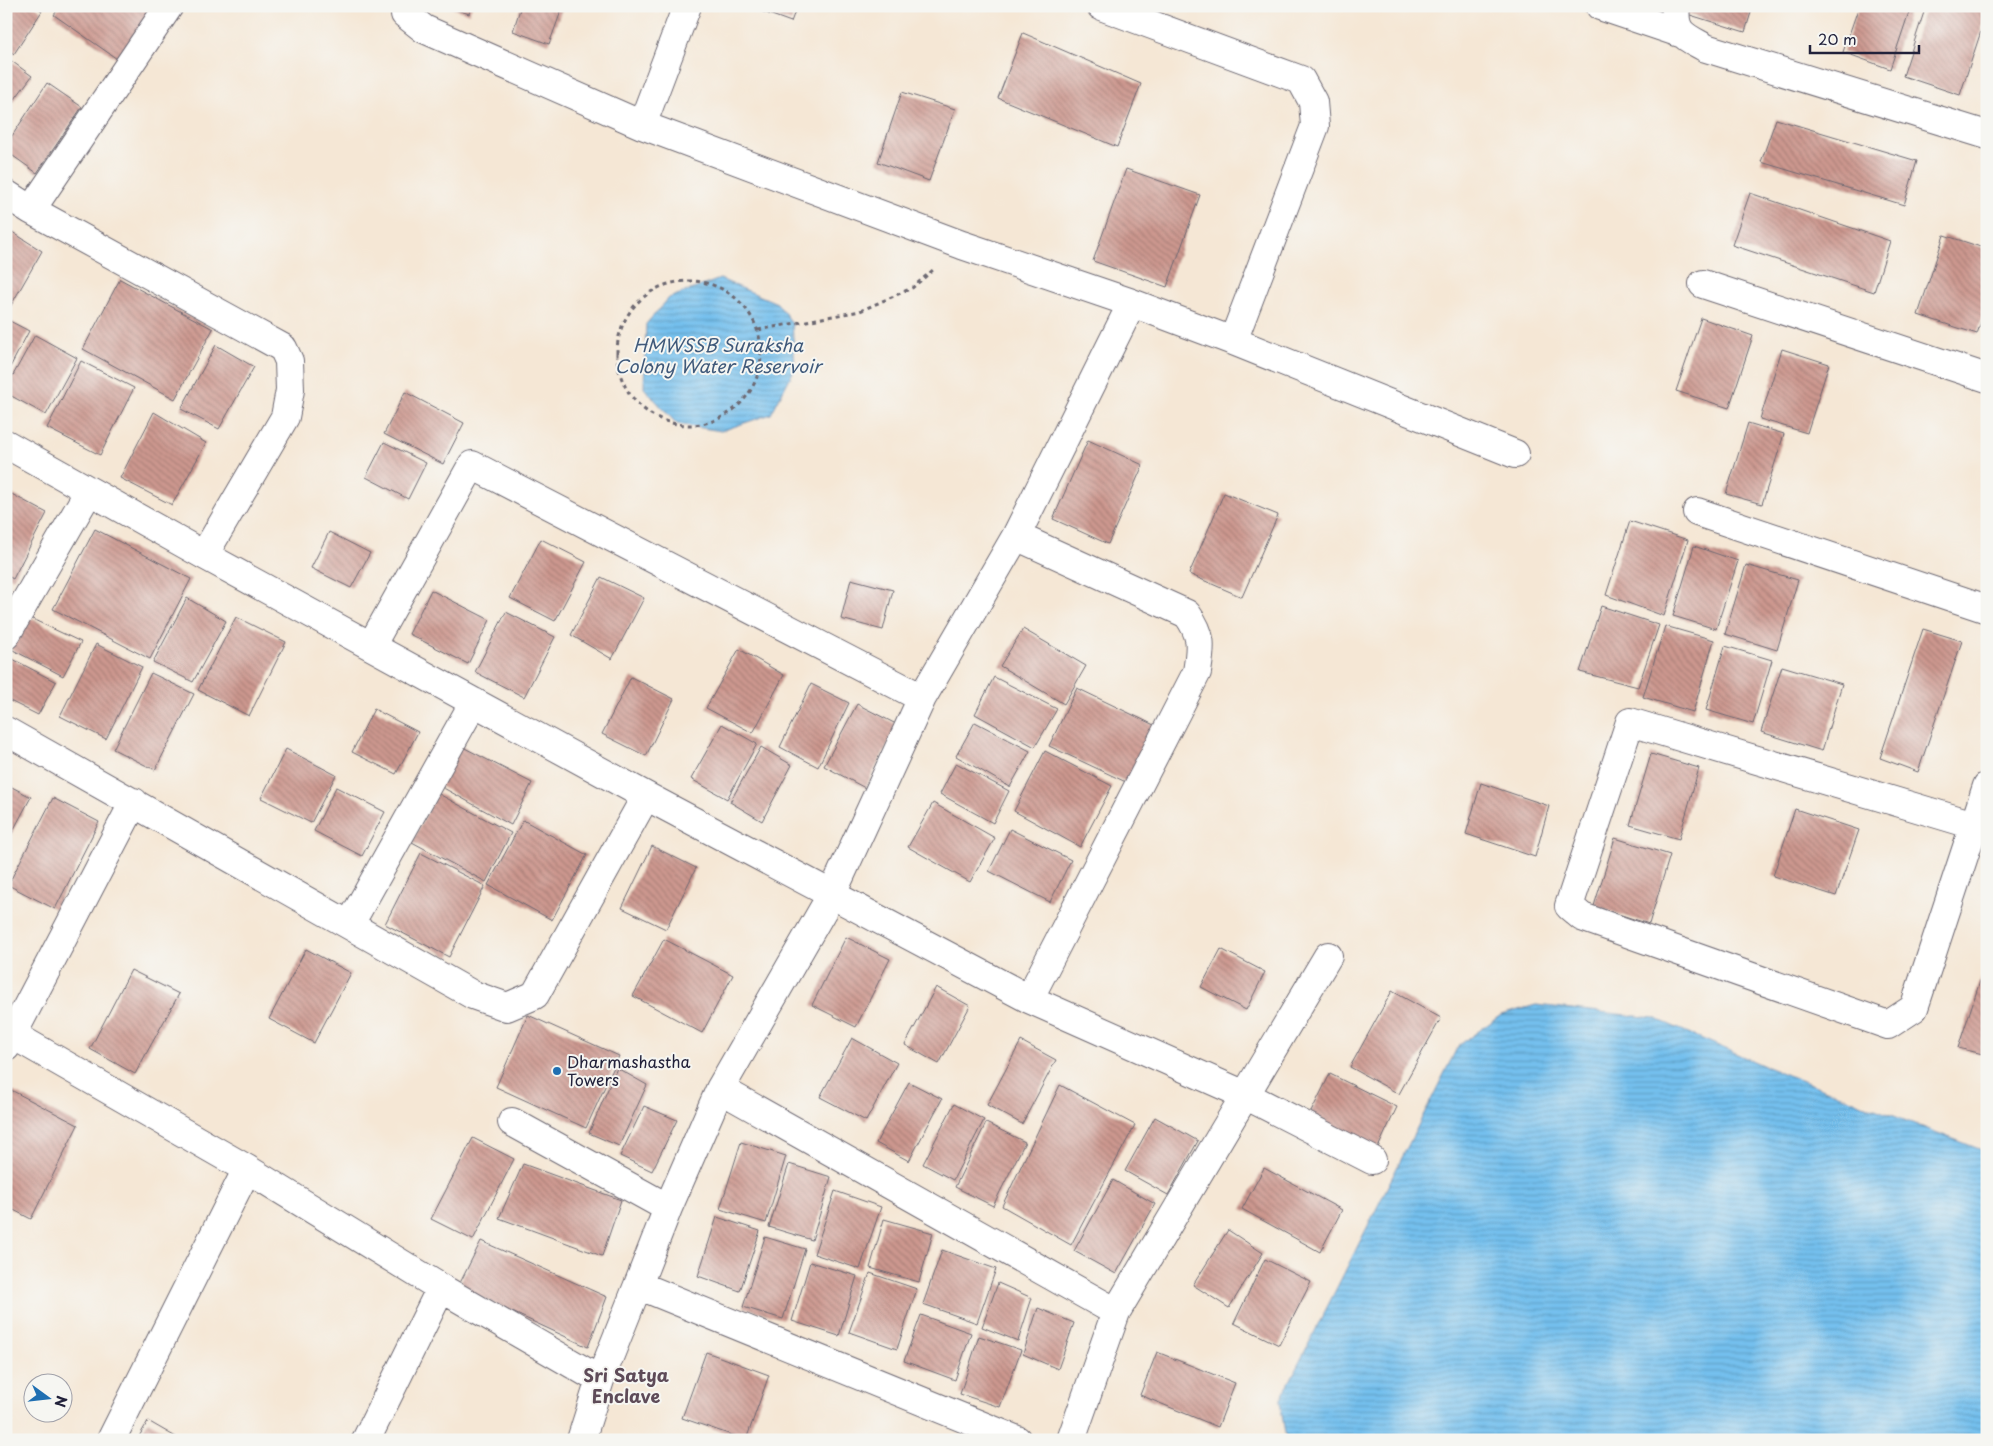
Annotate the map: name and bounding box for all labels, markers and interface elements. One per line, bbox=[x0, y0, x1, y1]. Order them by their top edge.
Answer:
scale bar bbox=[1810, 22, 1919, 54]
text: 20 m bbox=[1818, 27, 1857, 50]
water label: HMWSSB Suraksha Colony Water Reservoir bbox=[615, 331, 824, 379]
place label: Dharmashastha Towers bbox=[567, 1049, 691, 1091]
marker: Dharmashastha Towers bbox=[551, 1065, 563, 1077]
district label: Sri Satya Enclave bbox=[583, 1361, 669, 1409]
north arrow bbox=[22, 1374, 72, 1424]
text: N bbox=[49, 1393, 73, 1410]

